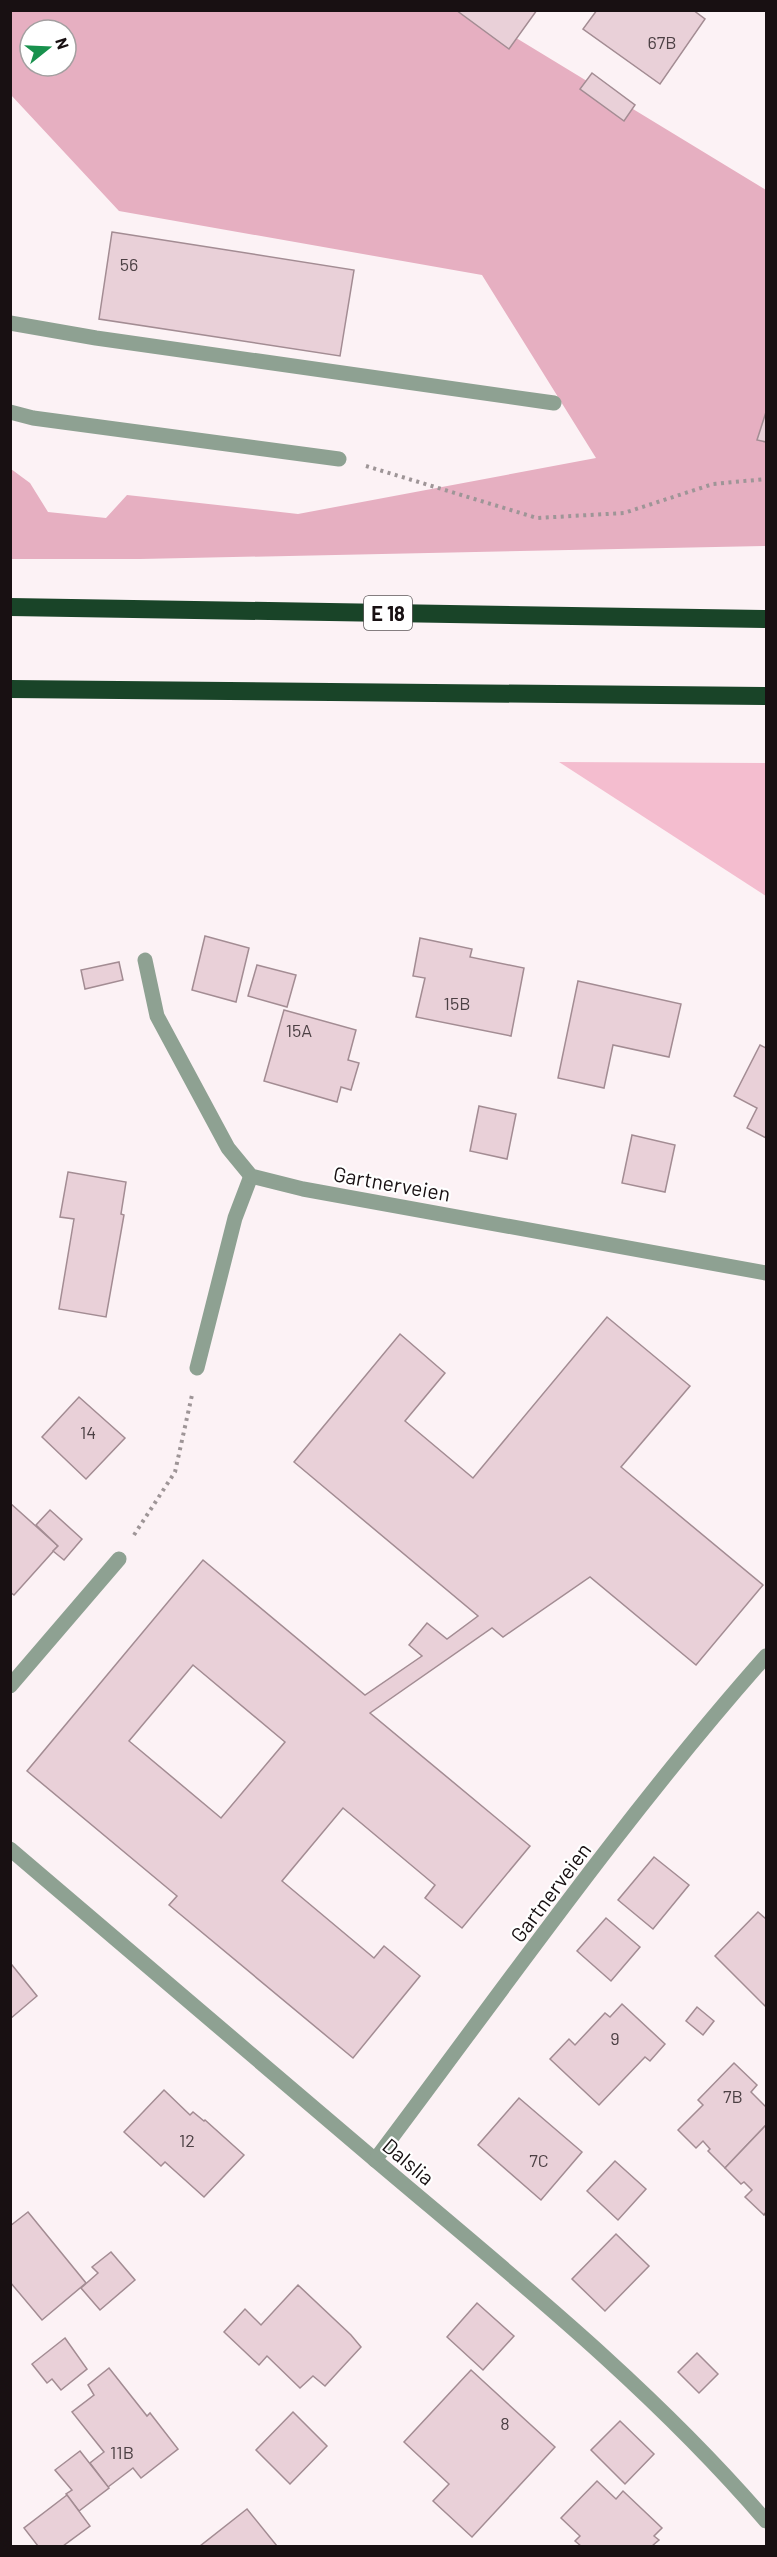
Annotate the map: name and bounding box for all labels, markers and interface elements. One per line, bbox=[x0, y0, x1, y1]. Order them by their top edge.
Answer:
north arrow bbox=[18, 18, 78, 78]
house number: 67B bbox=[647, 31, 677, 53]
text: N bbox=[52, 35, 73, 51]
house number: 56 bbox=[120, 253, 138, 275]
road number: E 18 bbox=[364, 596, 412, 630]
house number: 15B bbox=[444, 992, 470, 1014]
house number: 15A bbox=[286, 1019, 312, 1041]
street label: Gartnerveien bbox=[332, 1160, 452, 1206]
house number: 14 bbox=[80, 1421, 96, 1443]
street label: Gartnerveien bbox=[504, 1837, 596, 1947]
house number: 9 bbox=[610, 2027, 620, 2049]
house number: 7B bbox=[723, 2085, 743, 2107]
house number: 12 bbox=[179, 2129, 195, 2151]
street label: Dalslia bbox=[378, 2132, 440, 2190]
house number: 7C bbox=[529, 2149, 549, 2171]
house number: 8 bbox=[500, 2412, 510, 2434]
house number: 11B bbox=[110, 2441, 134, 2463]

